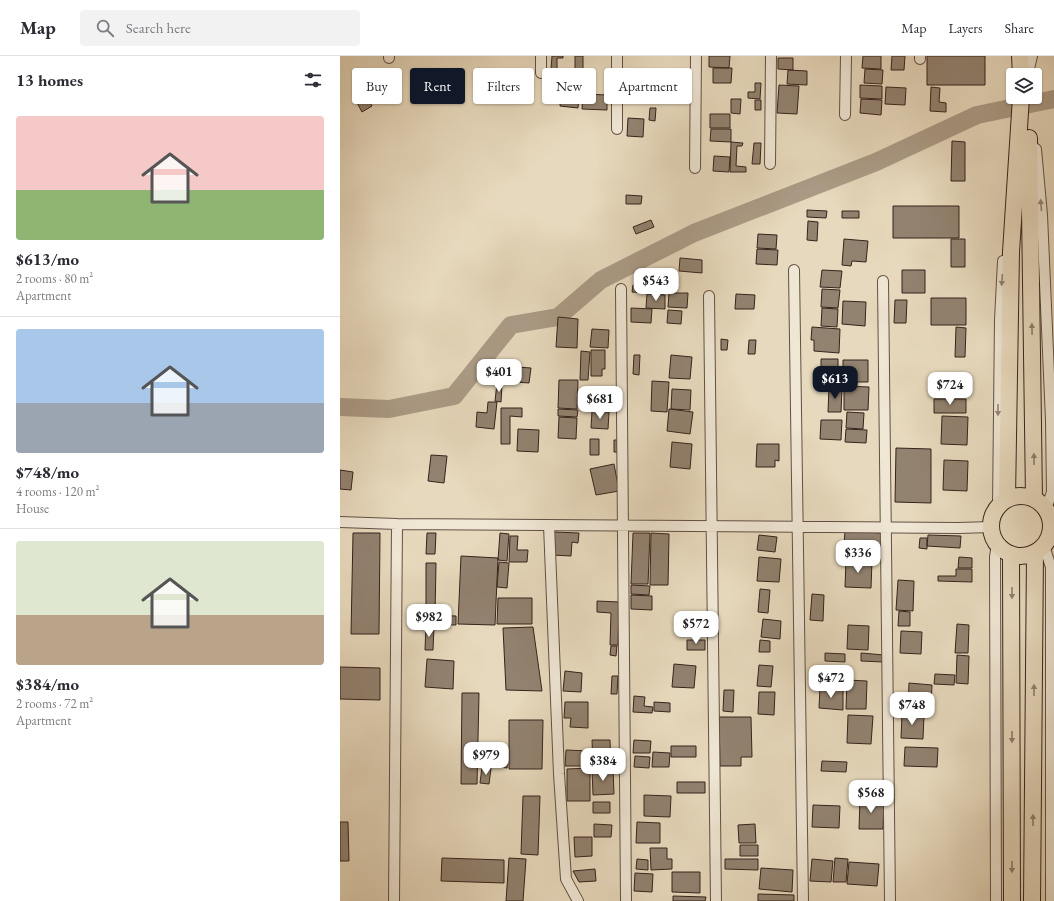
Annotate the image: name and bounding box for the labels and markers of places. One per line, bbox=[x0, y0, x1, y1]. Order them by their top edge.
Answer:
pin: $543 bbox=[632, 268, 680, 302]
pin: $401 bbox=[475, 359, 523, 393]
pin: $613 bbox=[811, 366, 859, 400]
pin: $724 bbox=[926, 372, 974, 406]
pin: $681 bbox=[576, 386, 624, 420]
pin: $336 bbox=[834, 540, 882, 574]
pin: $982 bbox=[405, 604, 453, 638]
pin: $572 bbox=[672, 611, 720, 645]
pin: $472 bbox=[807, 665, 855, 699]
pin: $748 bbox=[888, 692, 936, 726]
pin: $979 bbox=[462, 742, 510, 776]
pin: $384 bbox=[579, 748, 627, 782]
pin: $568 bbox=[847, 780, 895, 814]

